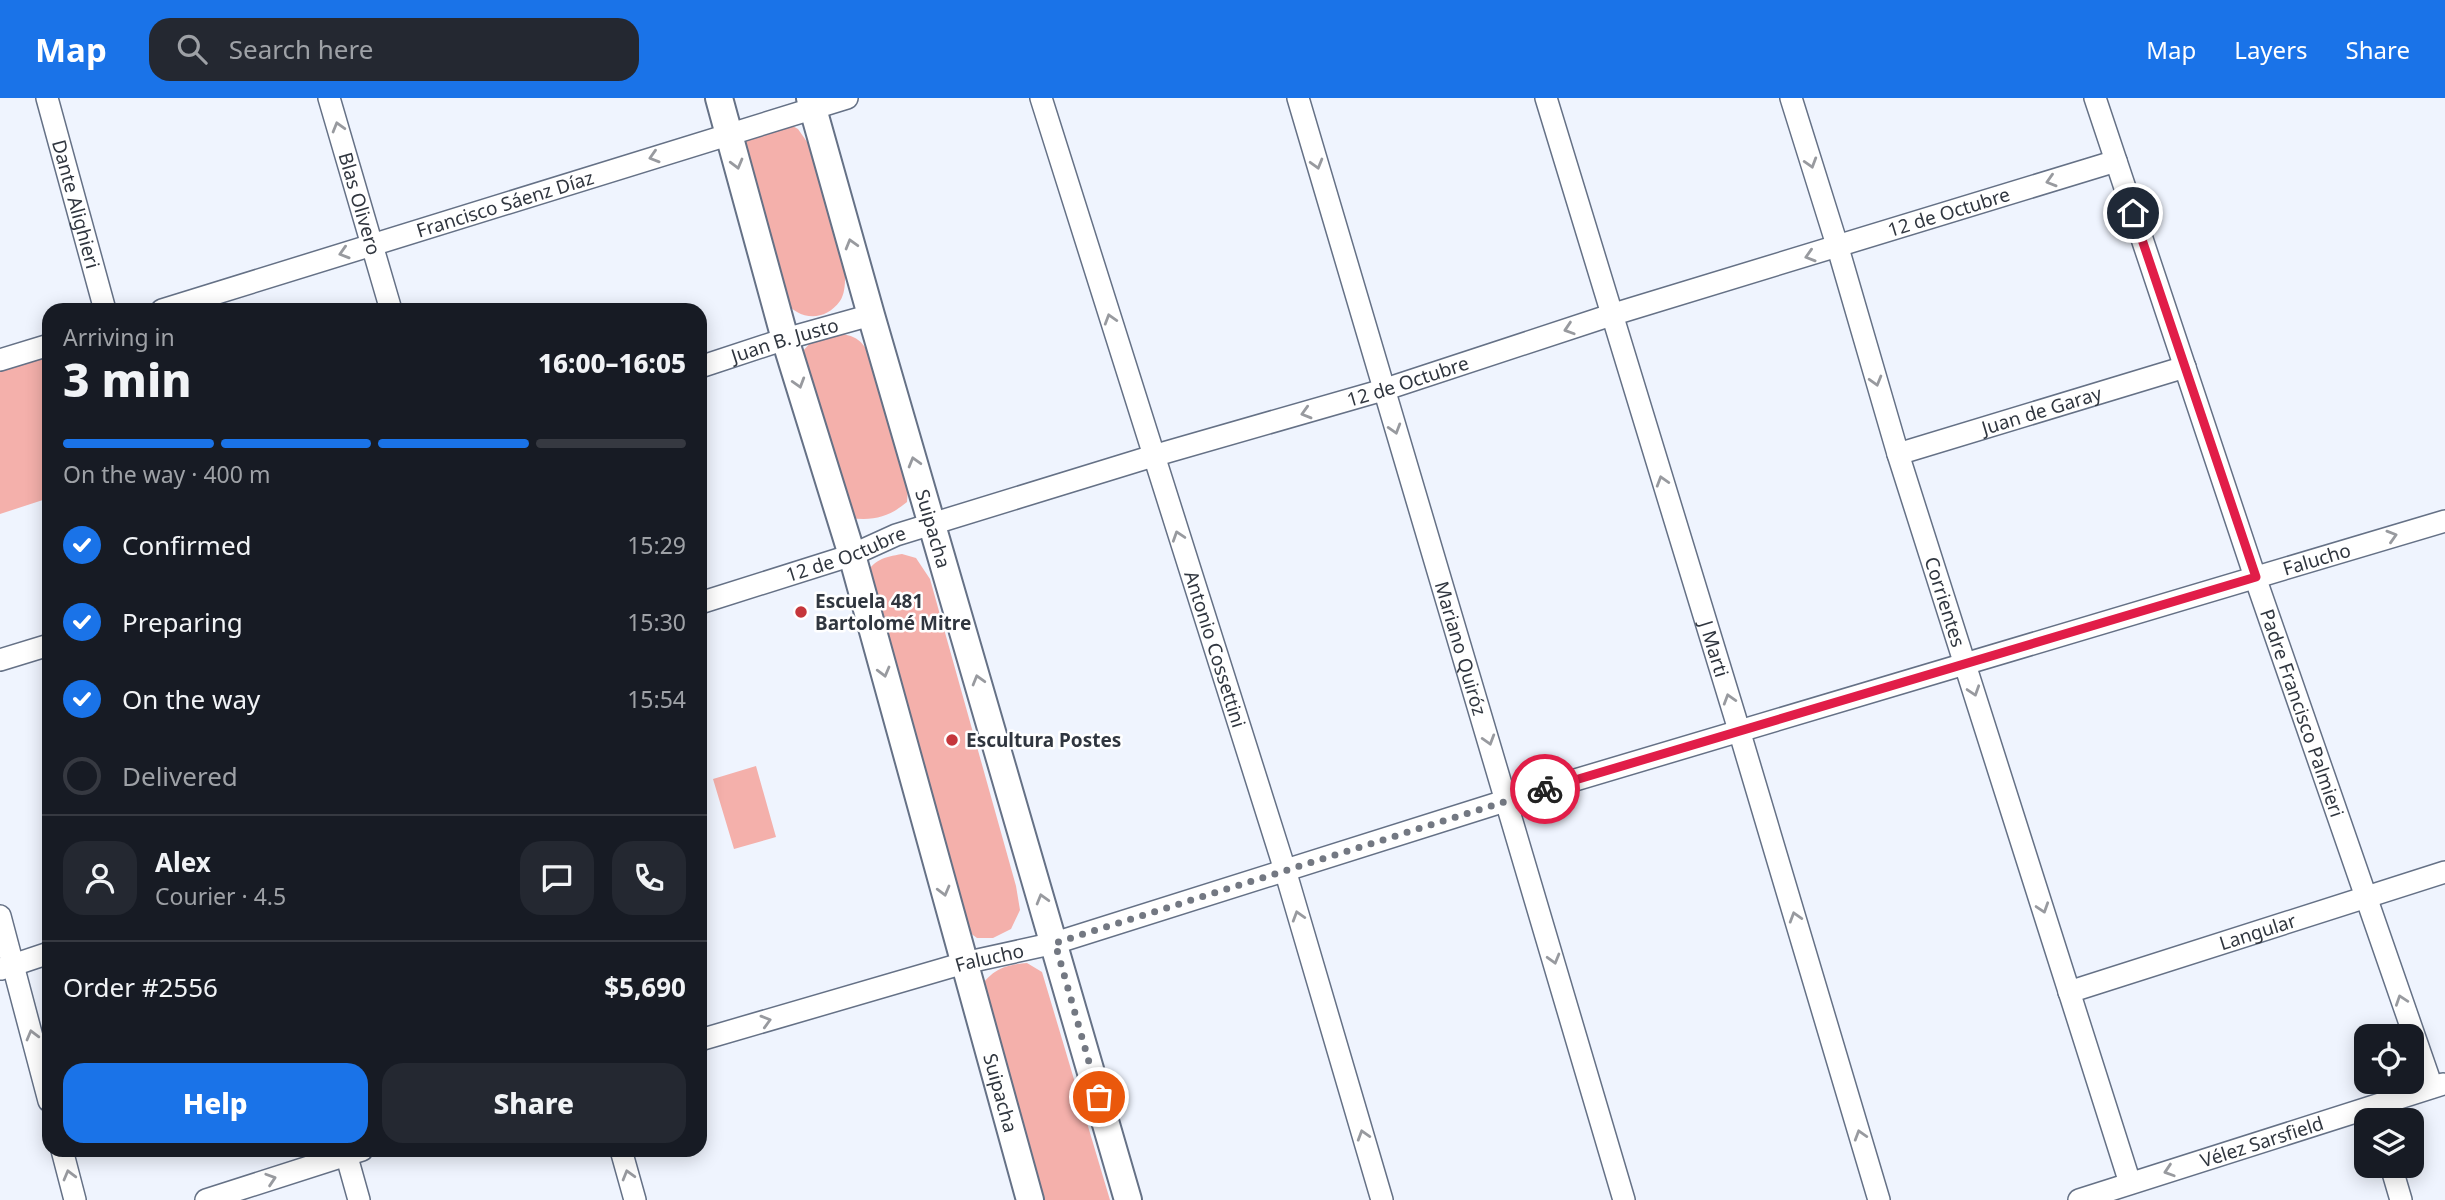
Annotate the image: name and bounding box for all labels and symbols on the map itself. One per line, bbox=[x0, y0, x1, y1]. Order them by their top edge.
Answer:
one-way arrow bbox=[331, 121, 346, 133]
street label: Dante Alighieri bbox=[46, 137, 106, 271]
street label: Blas Olivero bbox=[333, 149, 387, 258]
one-way arrow bbox=[649, 149, 661, 163]
one-way arrow bbox=[1803, 156, 1817, 169]
one-way arrow bbox=[1309, 157, 1324, 169]
one-way arrow bbox=[729, 158, 743, 170]
street label: Francisco Sáenz Díaz bbox=[413, 164, 597, 244]
one-way arrow bbox=[2045, 173, 2057, 188]
street label: 12 de Octubre bbox=[1884, 181, 2013, 243]
pin bbox=[2103, 183, 2163, 243]
one-way arrow bbox=[845, 238, 859, 250]
one-way arrow bbox=[338, 245, 350, 260]
one-way arrow bbox=[1805, 247, 1817, 262]
street label: Juan B. Justo bbox=[726, 312, 841, 369]
one-way arrow bbox=[1103, 313, 1118, 325]
one-way arrow bbox=[1564, 321, 1576, 335]
street label: 12 de Octubre bbox=[1344, 350, 1472, 413]
one-way arrow bbox=[1868, 375, 1883, 387]
one-way arrow bbox=[790, 377, 805, 389]
street label: Juan de Garay bbox=[1977, 380, 2105, 441]
one-way arrow bbox=[1300, 404, 1312, 419]
one-way arrow bbox=[1386, 423, 1401, 435]
one-way arrow bbox=[908, 456, 922, 468]
one-way arrow bbox=[1656, 476, 1671, 488]
street label: Suipacha bbox=[909, 486, 957, 571]
street label: 12 de Octubre bbox=[783, 520, 909, 588]
one-way arrow bbox=[1172, 530, 1186, 543]
one-way arrow bbox=[2386, 530, 2398, 545]
street label: Falucho bbox=[2280, 537, 2354, 582]
street label: Corrientes bbox=[1919, 554, 1972, 650]
street label: Antonio Cossettini bbox=[1178, 567, 1252, 731]
street label: Mariano Quiróz bbox=[1429, 578, 1493, 719]
place label: Escuela 481 Bartolomé Mitre bbox=[815, 588, 971, 636]
marker: Escuela 481 Bartolomé Mitre bbox=[793, 604, 809, 620]
street label: Padre Francisco Palmieri bbox=[2254, 605, 2350, 821]
street label: J Marti bbox=[1693, 616, 1735, 680]
one-way arrow bbox=[875, 665, 890, 677]
one-way arrow bbox=[972, 675, 986, 687]
one-way arrow bbox=[1966, 685, 1980, 697]
one-way arrow bbox=[1723, 693, 1738, 705]
place label: Escultura Postes bbox=[966, 727, 1121, 753]
marker: Escultura Postes bbox=[944, 732, 960, 748]
one-way arrow bbox=[1481, 734, 1496, 746]
courier bbox=[1510, 754, 1580, 824]
one-way arrow bbox=[936, 885, 950, 897]
one-way arrow bbox=[1036, 893, 1050, 905]
one-way arrow bbox=[2034, 902, 2049, 914]
street label: Langular bbox=[2216, 907, 2299, 956]
one-way arrow bbox=[1292, 911, 1307, 923]
one-way arrow bbox=[1788, 911, 1803, 923]
street label: Falucho bbox=[952, 937, 1026, 978]
one-way arrow bbox=[1545, 952, 1560, 964]
one-way arrow bbox=[2395, 994, 2409, 1006]
one-way arrow bbox=[759, 1015, 771, 1030]
one-way arrow bbox=[25, 1029, 40, 1041]
street label: Suipacha bbox=[977, 1050, 1024, 1135]
pin bbox=[1069, 1067, 1129, 1127]
street label: Vélez Sarsfield bbox=[2197, 1110, 2327, 1174]
one-way arrow bbox=[1356, 1129, 1371, 1141]
one-way arrow bbox=[1853, 1129, 1868, 1141]
one-way arrow bbox=[2163, 1162, 2175, 1177]
one-way arrow bbox=[62, 1169, 77, 1181]
one-way arrow bbox=[622, 1169, 637, 1181]
one-way arrow bbox=[265, 1173, 277, 1188]

